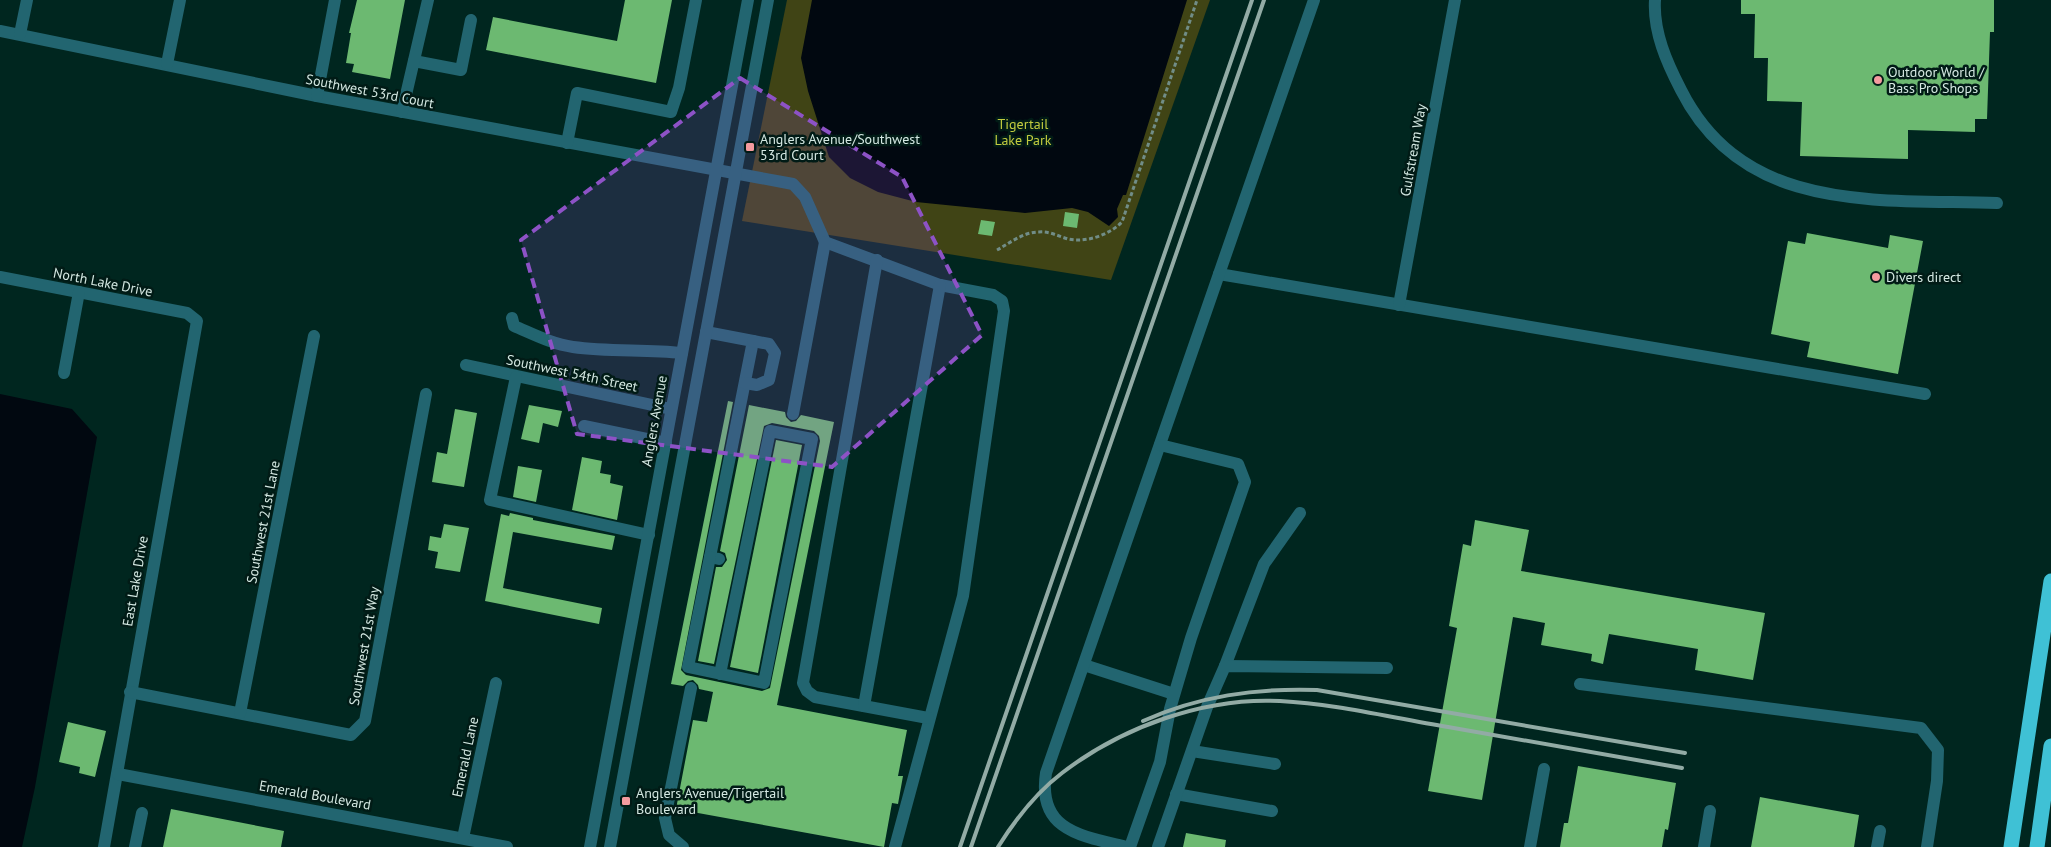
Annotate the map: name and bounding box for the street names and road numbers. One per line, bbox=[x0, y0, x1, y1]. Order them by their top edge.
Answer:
street label: Southwest 53rd Court bbox=[304, 70, 436, 112]
street label: Gulfstream Way bbox=[1396, 102, 1430, 198]
street label: North Lake Drive bbox=[52, 264, 154, 300]
street label: Southwest 54th Street bbox=[505, 350, 639, 396]
street label: Anglers Avenue bbox=[637, 374, 671, 468]
street label: Southwest 21st Lane bbox=[242, 459, 284, 585]
street label: East Lake Drive bbox=[118, 534, 152, 628]
street label: Southwest 21st Way bbox=[345, 585, 383, 707]
street label: Emerald Lane bbox=[448, 715, 482, 799]
street label: Emerald Boulevard bbox=[258, 776, 372, 814]

